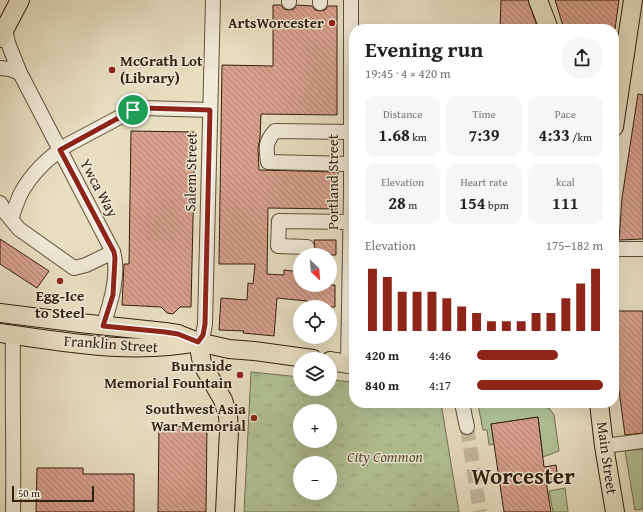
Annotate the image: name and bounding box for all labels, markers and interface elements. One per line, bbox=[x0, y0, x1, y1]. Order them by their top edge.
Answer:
place label: ArtsWorcester bbox=[228, 12, 324, 33]
marker: ArtsWorcester bbox=[327, 18, 337, 28]
text: Evening run bbox=[365, 33, 483, 65]
button: share bbox=[561, 37, 603, 79]
place label: McGrath Lot (Library) bbox=[120, 50, 203, 88]
text: 19:45 · 4 × 420 m bbox=[365, 64, 451, 83]
marker: McGrath Lot (Library) bbox=[107, 65, 117, 75]
pin bbox=[116, 93, 150, 127]
icon: arrive bbox=[122, 99, 144, 121]
text: Distance bbox=[383, 106, 422, 122]
text: Time bbox=[472, 106, 496, 122]
text: Pace bbox=[555, 106, 576, 122]
text: 1.68 bbox=[379, 122, 410, 147]
text: 7:39 bbox=[468, 122, 500, 147]
text: 4:33 bbox=[539, 122, 570, 147]
text: km bbox=[410, 129, 427, 145]
text: /km bbox=[570, 129, 592, 145]
street label: Salem Street bbox=[179, 132, 202, 212]
street label: Portland Street bbox=[322, 133, 343, 230]
street label: Ywca Way bbox=[75, 155, 124, 221]
text: Elevation bbox=[381, 174, 424, 190]
text: Heart rate bbox=[460, 174, 508, 190]
text: kcal bbox=[556, 174, 575, 190]
text: 28 bbox=[388, 190, 406, 215]
text: 154 bbox=[459, 190, 486, 215]
text: 111 bbox=[552, 190, 579, 215]
text: m bbox=[406, 197, 417, 213]
text: bpm bbox=[486, 197, 509, 213]
text: Elevation bbox=[365, 236, 416, 255]
text: 175–182 m bbox=[546, 236, 603, 255]
north arrow bbox=[293, 248, 337, 292]
map controls bbox=[293, 248, 337, 500]
marker: Egg-Ice to Steel bbox=[55, 276, 65, 286]
place label: Egg-Ice to Steel bbox=[35, 285, 85, 323]
button: locate bbox=[293, 300, 337, 344]
street label: Franklin Street bbox=[63, 330, 160, 357]
text: 420 m bbox=[365, 346, 399, 365]
text: 4:46 bbox=[429, 346, 451, 365]
button: layers bbox=[293, 352, 337, 396]
place label: Burnside Memorial Fountain bbox=[104, 355, 232, 393]
marker: Burnside Memorial Fountain bbox=[235, 370, 245, 380]
text: 840 m bbox=[365, 376, 399, 395]
text: 4:17 bbox=[429, 376, 451, 395]
place label: Southwest Asia War Memorial bbox=[145, 398, 246, 436]
button: + bbox=[293, 404, 337, 448]
marker: Southwest Asia War Memorial bbox=[249, 413, 259, 423]
street label: Main Street bbox=[592, 420, 623, 496]
park label: City Common bbox=[347, 446, 423, 467]
button: − bbox=[293, 456, 337, 500]
district label: Worcester bbox=[471, 459, 575, 492]
scale bar bbox=[12, 484, 94, 503]
text: 50 m bbox=[18, 485, 40, 501]

